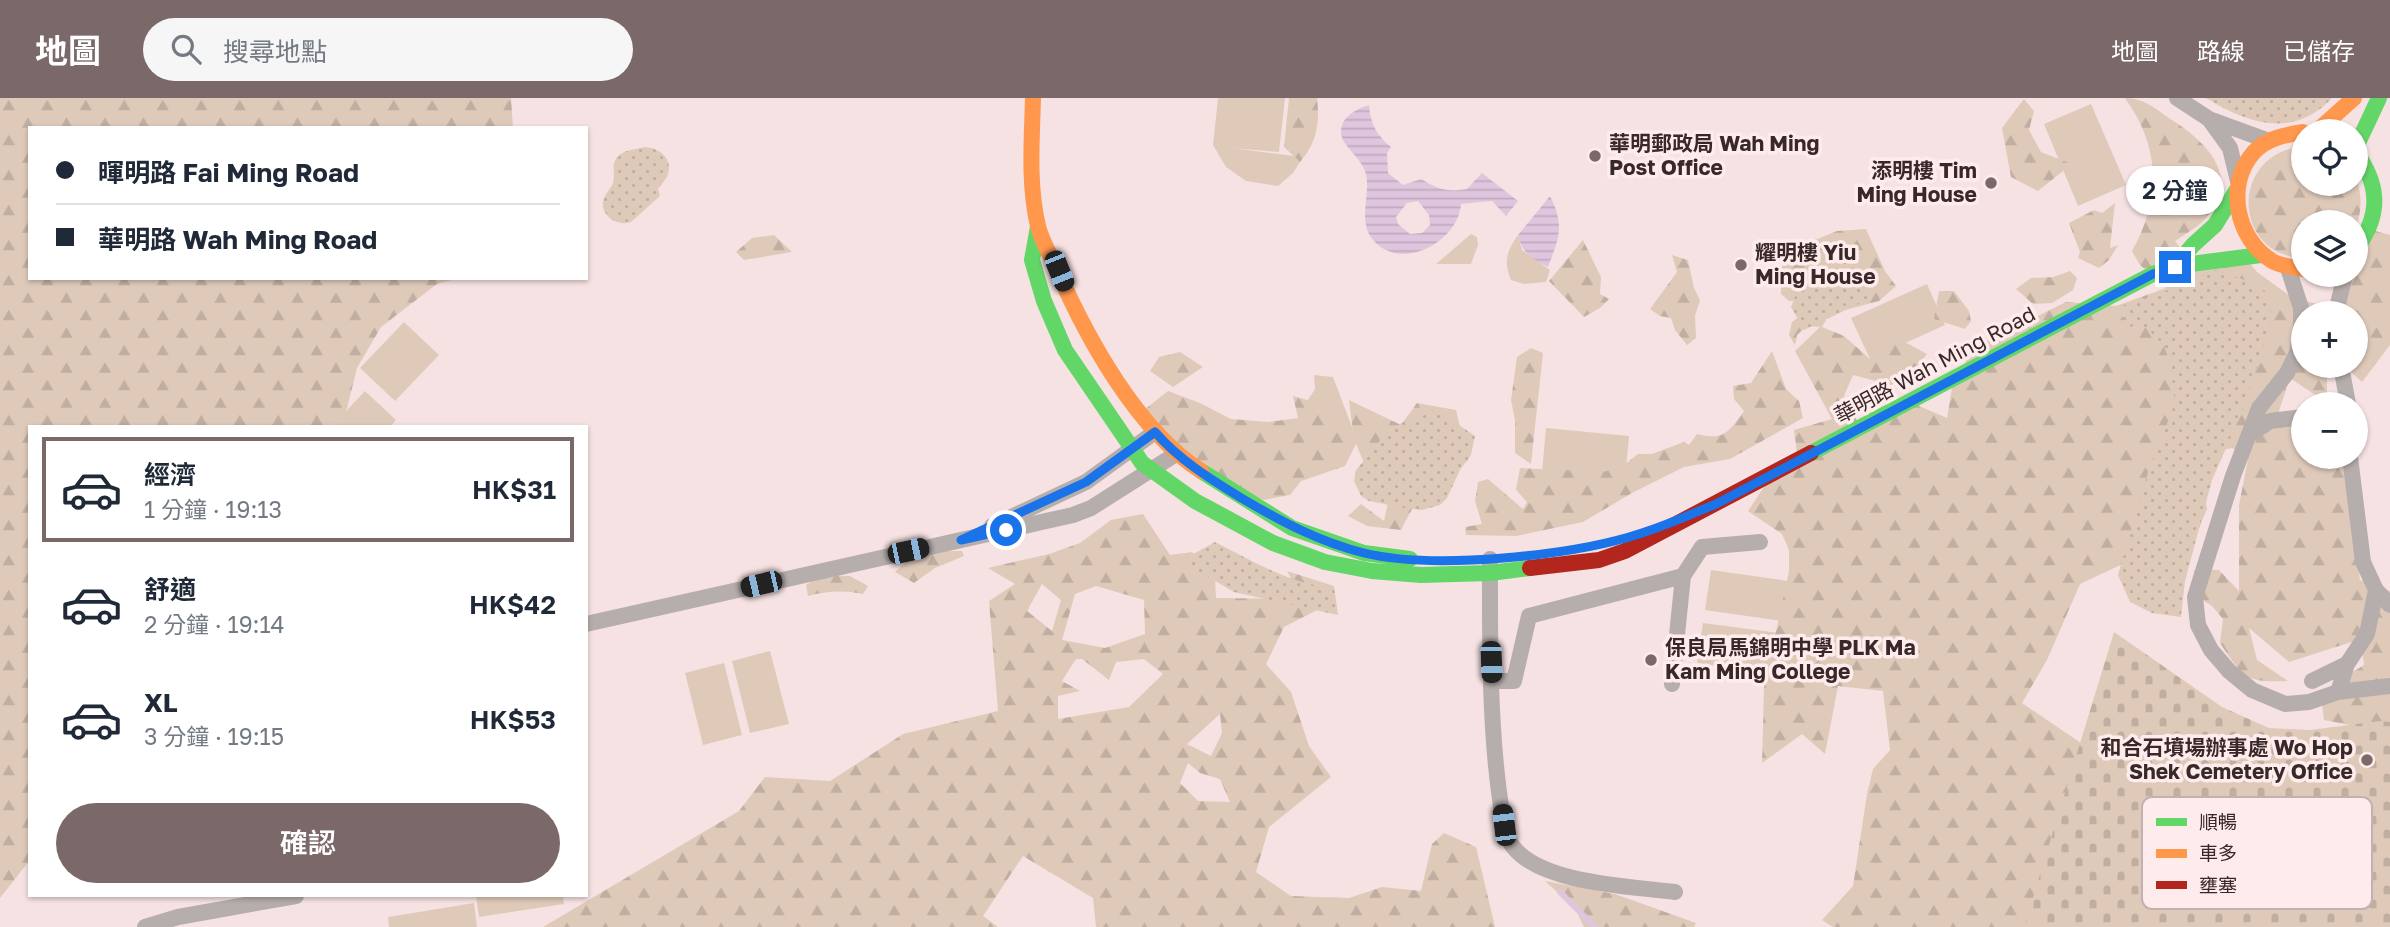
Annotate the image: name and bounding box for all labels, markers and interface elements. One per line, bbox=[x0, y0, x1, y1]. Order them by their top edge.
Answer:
search box bbox=[143, 18, 633, 81]
icon: search bbox=[167, 30, 205, 68]
text: 地圖 bbox=[35, 31, 101, 70]
text: 搜尋地點 bbox=[223, 36, 327, 67]
text: 地圖 bbox=[2111, 36, 2159, 65]
text: 路線 bbox=[2197, 36, 2245, 65]
text: 已儲存 bbox=[2283, 36, 2355, 65]
map controls bbox=[2291, 119, 2368, 469]
button: locate bbox=[2291, 119, 2368, 196]
place label: 華明郵政局 Wah Ming Post Office bbox=[1609, 130, 1819, 180]
marker: 華明郵政局 Wah Ming Post Office bbox=[1587, 148, 1603, 164]
text: 暉明路 Fai Ming Road bbox=[98, 157, 359, 188]
place label: 添明樓 Tim Ming House bbox=[1856, 157, 1977, 207]
callout: 2 分鐘 bbox=[2126, 166, 2224, 214]
marker: 添明樓 Tim Ming House bbox=[1983, 175, 1999, 191]
text: 2 分鐘 bbox=[2142, 176, 2208, 204]
button: layers bbox=[2291, 210, 2368, 287]
text: 華明路 Wah Ming Road bbox=[98, 224, 377, 255]
place label: 耀明樓 Yiu Ming House bbox=[1755, 239, 1876, 289]
car bbox=[1042, 248, 1077, 294]
route end bbox=[2159, 251, 2191, 283]
marker: 耀明樓 Yiu Ming House bbox=[1733, 257, 1749, 273]
street label: 華明路 Wah Ming Road bbox=[1830, 300, 2039, 428]
button: + bbox=[2291, 301, 2368, 378]
button: − bbox=[2291, 392, 2368, 469]
icon: car bbox=[60, 458, 123, 521]
text: 經濟 bbox=[144, 459, 196, 490]
text: HK$31 bbox=[472, 474, 556, 505]
text: 1 分鐘 · 19:13 bbox=[144, 495, 282, 523]
route start bbox=[990, 514, 1022, 546]
car bbox=[886, 536, 931, 566]
car bbox=[739, 569, 784, 599]
icon: car bbox=[60, 573, 123, 636]
text: 舒適 bbox=[144, 574, 196, 605]
text: HK$42 bbox=[469, 589, 556, 620]
text: 2 分鐘 · 19:14 bbox=[144, 610, 285, 638]
place label: 保良局馬錦明中學 PLK Ma Kam Ming College bbox=[1665, 634, 1916, 684]
car bbox=[1480, 641, 1503, 683]
marker: 保良局馬錦明中學 PLK Ma Kam Ming College bbox=[1643, 652, 1659, 668]
text: XL bbox=[144, 687, 178, 718]
icon: car bbox=[60, 688, 123, 751]
text: HK$53 bbox=[470, 704, 556, 735]
text: 3 分鐘 · 19:15 bbox=[144, 722, 284, 750]
place label: 和合石墳場辦事處 Wo Hop Shek Cemetery Office bbox=[2100, 734, 2353, 784]
marker: 和合石墳場辦事處 Wo Hop Shek Cemetery Office bbox=[2359, 752, 2375, 768]
legend bbox=[2142, 797, 2372, 909]
button: 確認 bbox=[56, 803, 560, 883]
car bbox=[1492, 803, 1517, 847]
text: 順暢 bbox=[2199, 810, 2237, 833]
text: 車多 bbox=[2199, 841, 2237, 864]
text: 壅塞 bbox=[2199, 873, 2237, 896]

